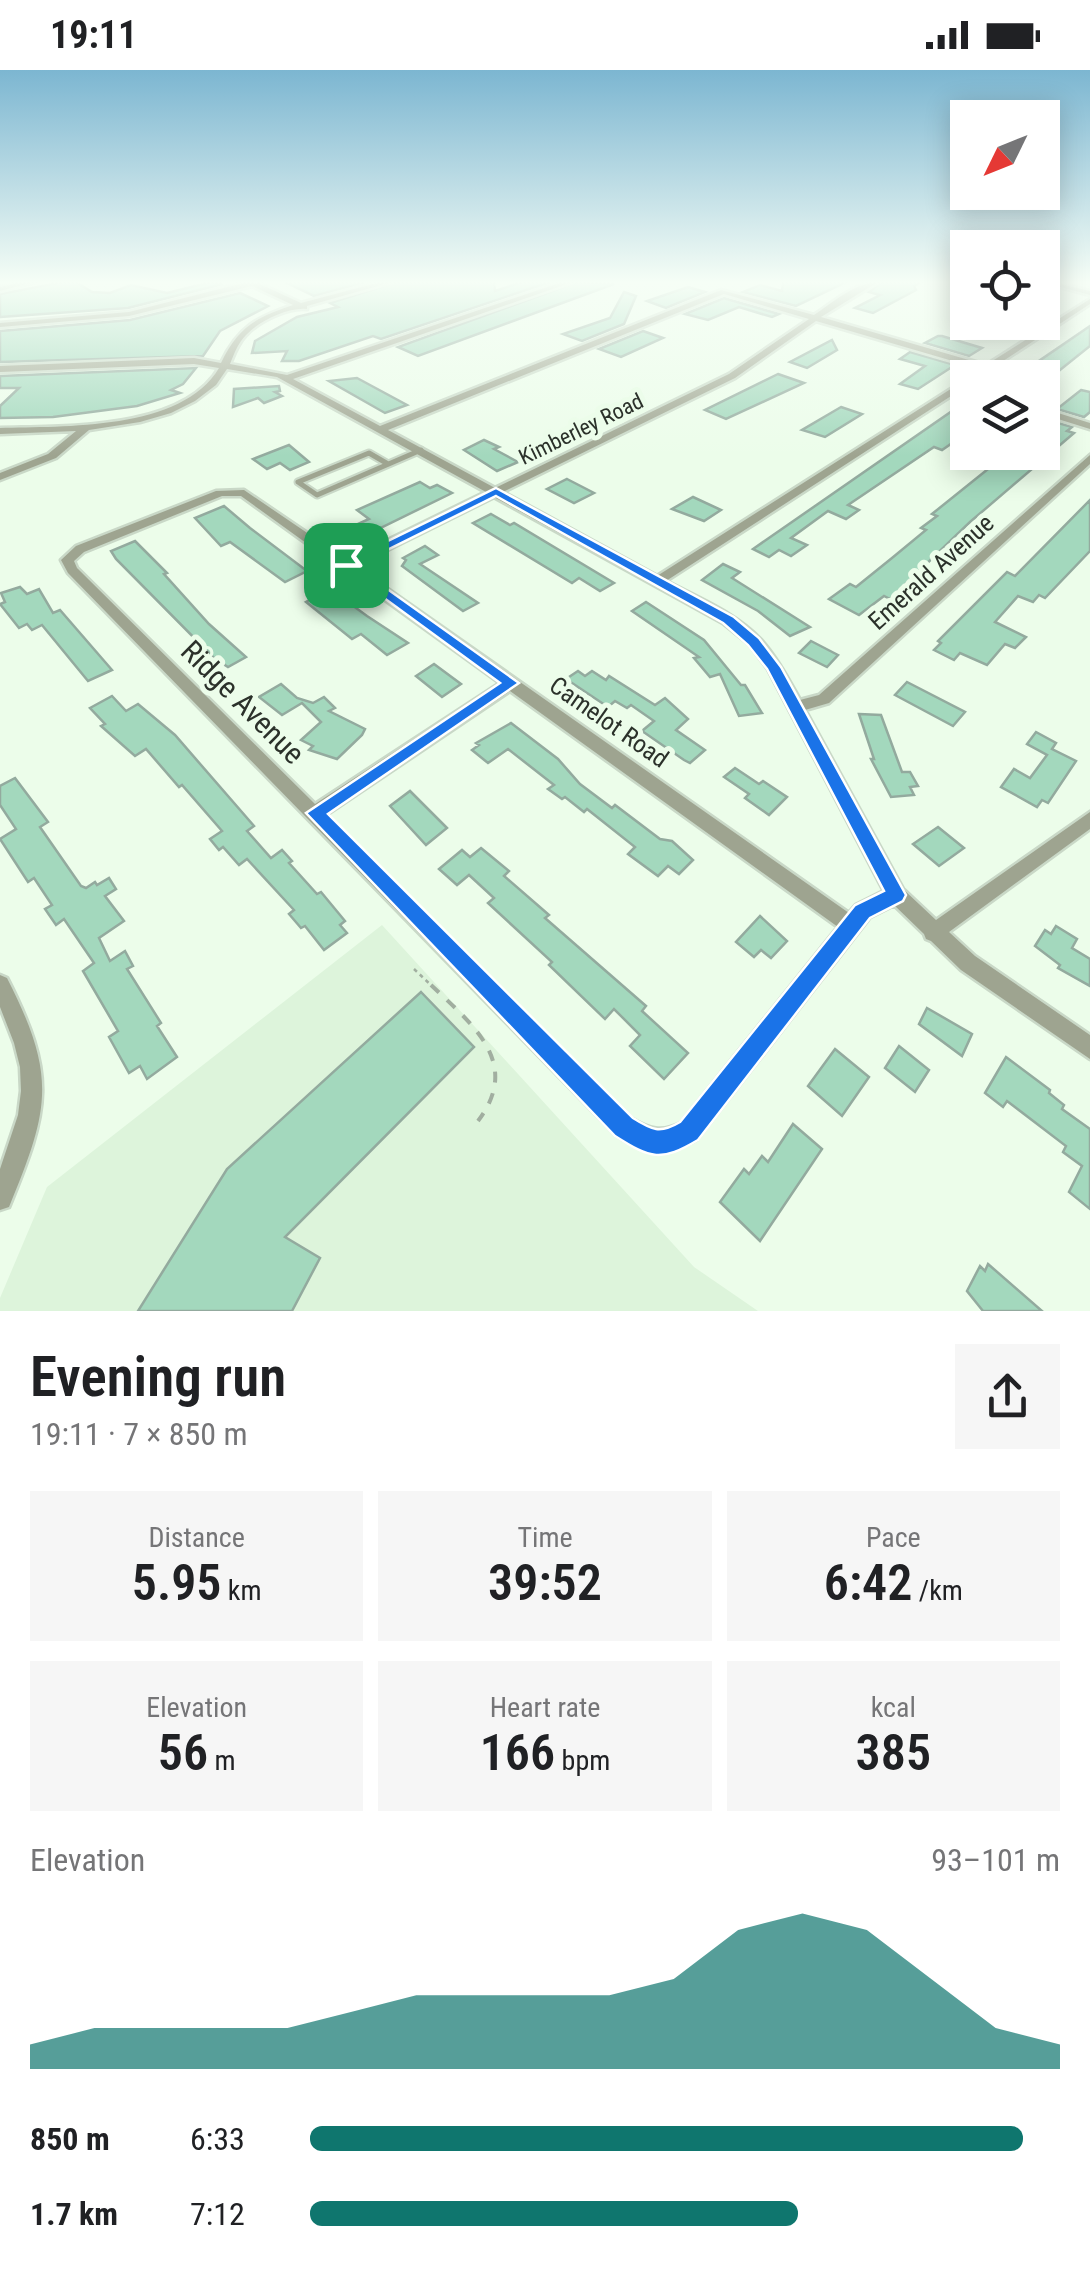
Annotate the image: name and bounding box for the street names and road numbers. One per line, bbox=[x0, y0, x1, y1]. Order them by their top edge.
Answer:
street label: Kimberley Road bbox=[515, 388, 647, 470]
street label: Emerald Avenue bbox=[863, 508, 999, 636]
street label: Ridge Avenue bbox=[174, 633, 312, 771]
street label: Camelot Road bbox=[544, 670, 674, 774]

